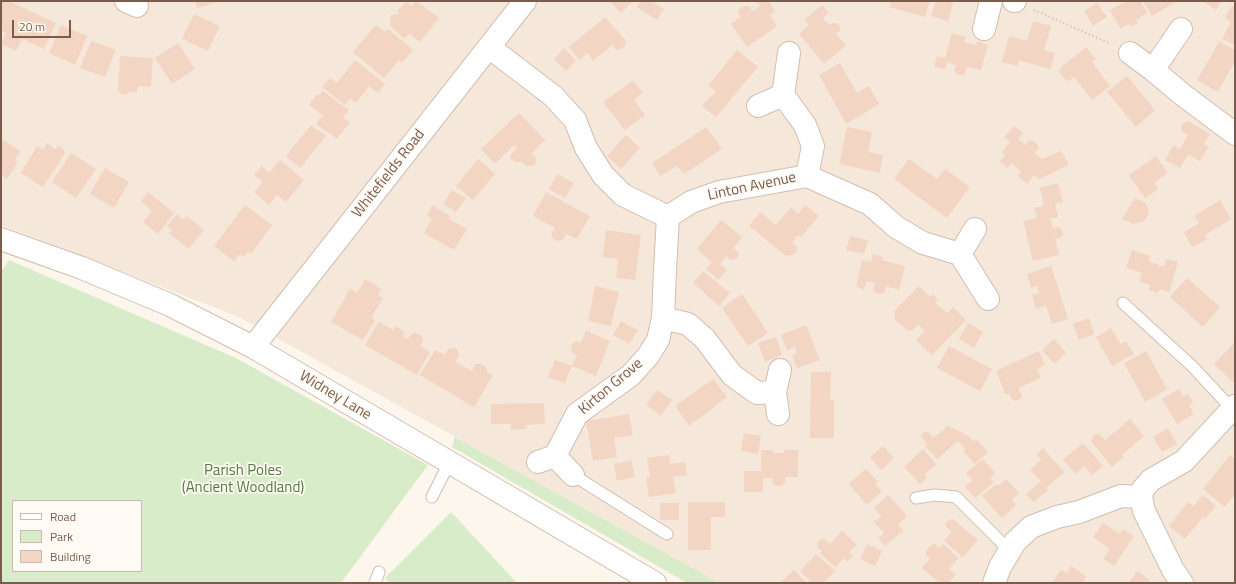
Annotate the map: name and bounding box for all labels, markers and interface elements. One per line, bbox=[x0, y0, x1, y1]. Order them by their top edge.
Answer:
scale bar bbox=[14, 12, 73, 38]
text: 20 m bbox=[19, 17, 45, 36]
street label: Whitefields Road bbox=[349, 126, 429, 222]
street label: Linton Avenue bbox=[706, 169, 798, 205]
street label: Kirton Grove bbox=[575, 355, 647, 419]
street label: Widney Lane bbox=[296, 367, 374, 425]
park label: Parish Poles (Ancient Woodland) bbox=[182, 462, 304, 497]
legend bbox=[12, 500, 142, 572]
text: Road bbox=[50, 507, 76, 526]
text: Park bbox=[50, 527, 73, 546]
text: Building bbox=[50, 547, 91, 566]

